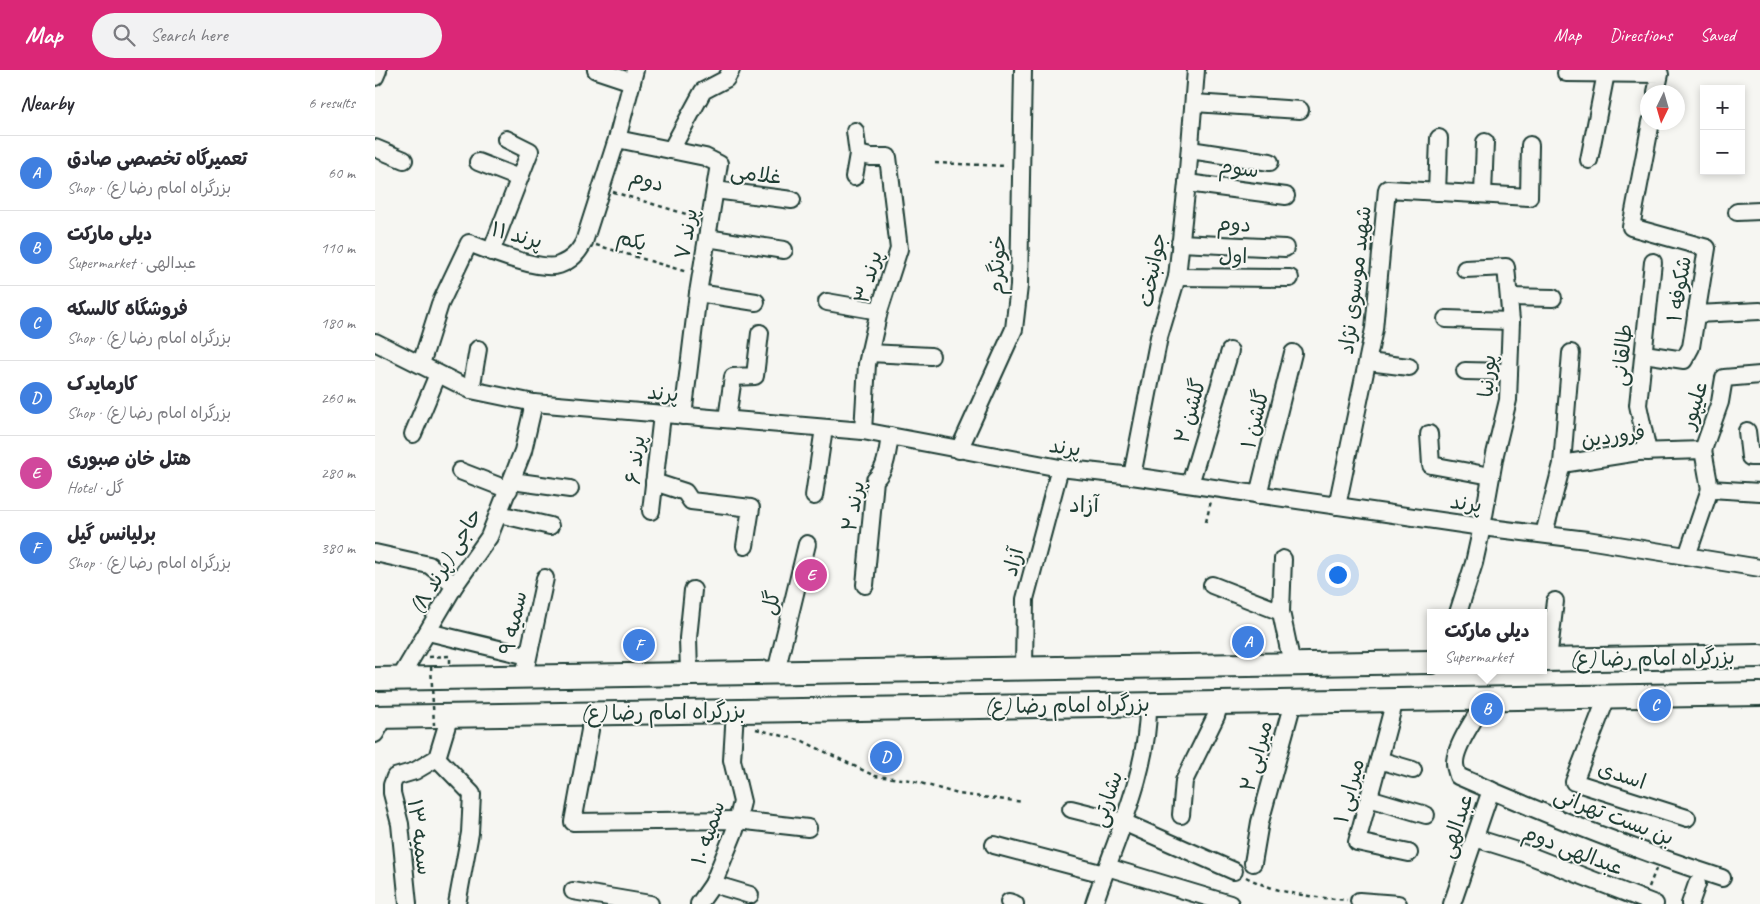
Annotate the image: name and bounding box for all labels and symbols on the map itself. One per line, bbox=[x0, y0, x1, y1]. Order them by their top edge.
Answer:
north arrow bbox=[1640, 85, 1685, 130]
street label: سوم bbox=[1217, 153, 1260, 186]
street label: غلامی bbox=[729, 158, 783, 191]
street label: دوم bbox=[626, 163, 667, 200]
street label: شهید موسوی نژاد bbox=[1333, 204, 1377, 356]
street label: پرند ۷ bbox=[669, 206, 703, 262]
street label: دوم bbox=[1216, 210, 1252, 241]
street label: پرند ۱۱ bbox=[489, 216, 545, 254]
street label: یکم bbox=[613, 223, 650, 260]
street label: جوانبخت bbox=[1132, 231, 1172, 309]
street label: خونگرم bbox=[983, 235, 1014, 296]
street label: اول bbox=[1219, 243, 1247, 269]
street label: پرند ۳ bbox=[848, 248, 888, 306]
street label: شکوفه ۱ bbox=[1661, 254, 1697, 324]
street label: طالقانی bbox=[1606, 323, 1639, 387]
street label: پورنیا bbox=[1473, 354, 1501, 398]
street label: گلشن ۲ bbox=[1168, 376, 1212, 446]
street label: علیپور bbox=[1674, 378, 1713, 434]
street label: پرند bbox=[646, 379, 680, 407]
street label: گلشن ۱ bbox=[1235, 387, 1275, 451]
street label: فروردین bbox=[1579, 419, 1647, 453]
street label: پرند bbox=[1048, 432, 1082, 462]
street label: پرند ۶ bbox=[619, 434, 651, 486]
street label: پرند ۲ bbox=[836, 479, 870, 533]
street label: پرند bbox=[1449, 488, 1483, 518]
district label: آزاد bbox=[1069, 491, 1101, 519]
street label: حاجی (پرند ۸) bbox=[404, 503, 489, 619]
street label: آزاد bbox=[997, 544, 1029, 579]
pin: E bbox=[795, 556, 827, 594]
your location bbox=[1325, 562, 1351, 588]
street label: گل bbox=[756, 588, 786, 618]
street label: سمیه ۹ bbox=[494, 589, 532, 657]
pin: A bbox=[1232, 623, 1264, 661]
pin: F bbox=[623, 626, 655, 664]
street label: بزرگراه امام رضا (ع) bbox=[1569, 644, 1735, 675]
pin: C bbox=[1639, 686, 1671, 724]
pin: B bbox=[1471, 690, 1503, 728]
street label: بزرگراه امام رضا (ع) bbox=[984, 691, 1150, 722]
street label: بزرگراه امام رضا (ع) bbox=[580, 698, 746, 729]
street label: میرابی ۲ bbox=[1234, 718, 1279, 795]
pin: D bbox=[870, 738, 902, 776]
street label: اسدی bbox=[1595, 755, 1649, 795]
street label: میرابی ۱ bbox=[1328, 756, 1371, 826]
street label: بشارتی bbox=[1086, 768, 1129, 831]
street label: بن بست تهرانی bbox=[1550, 781, 1678, 852]
street label: عبدالهی bbox=[1433, 791, 1480, 862]
street label: سمیه ۱۳ bbox=[402, 797, 438, 877]
street label: سمیه ۱۰ bbox=[685, 798, 731, 868]
street label: عبدالهی دوم bbox=[1518, 819, 1627, 884]

